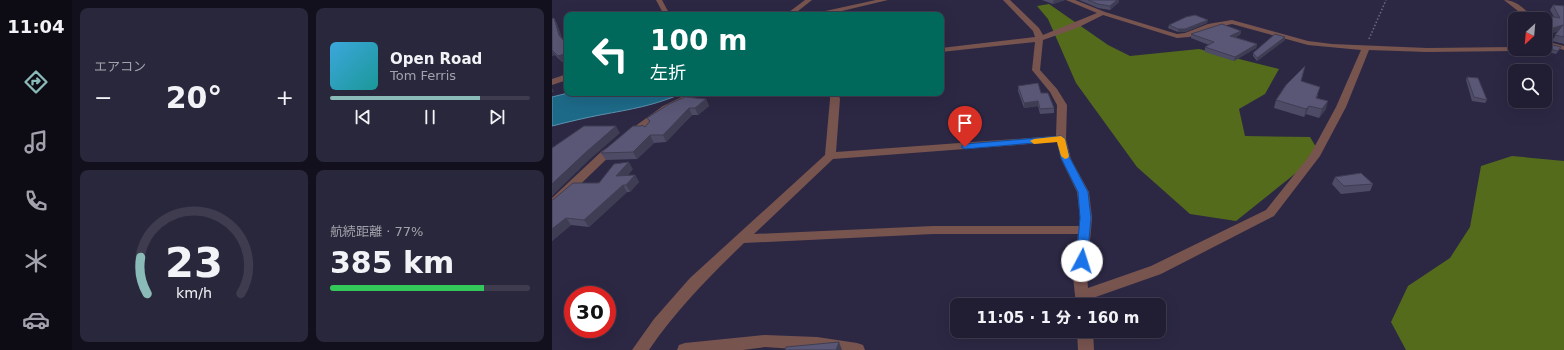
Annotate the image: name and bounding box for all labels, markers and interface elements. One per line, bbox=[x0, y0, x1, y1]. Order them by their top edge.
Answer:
north arrow bbox=[1508, 12, 1552, 56]
map controls bbox=[1508, 12, 1552, 108]
text: 11:04 bbox=[7, 16, 65, 37]
text: 100 m bbox=[650, 24, 747, 57]
icon: left bbox=[584, 28, 636, 80]
text: Open Road bbox=[390, 50, 482, 68]
text: エアコン bbox=[94, 59, 146, 74]
text: 左折 bbox=[650, 62, 686, 83]
button: search bbox=[1508, 64, 1552, 108]
icon: directions bbox=[22, 68, 50, 96]
text: Tom Ferris bbox=[390, 68, 456, 83]
text: 20° bbox=[166, 80, 222, 115]
text: − bbox=[94, 85, 112, 110]
text: + bbox=[276, 85, 294, 110]
icon: previous bbox=[352, 106, 374, 128]
icon: pause bbox=[419, 106, 441, 128]
icon: next bbox=[486, 106, 508, 128]
pin bbox=[948, 106, 982, 147]
icon: arrive bbox=[954, 112, 976, 134]
icon: music bbox=[22, 128, 50, 156]
icon: phone bbox=[22, 187, 50, 215]
text: 航続距離 · 77% bbox=[330, 224, 423, 239]
text: 23 bbox=[165, 238, 223, 287]
position arrow bbox=[1061, 240, 1103, 282]
text: 385 km bbox=[330, 245, 454, 280]
icon: climate bbox=[22, 247, 50, 275]
text: km/h bbox=[176, 285, 212, 301]
speed limit sign: 30 bbox=[564, 286, 616, 338]
icon: car bbox=[22, 306, 50, 334]
text: 11:05 · 1 分 · 160 m bbox=[977, 309, 1139, 327]

